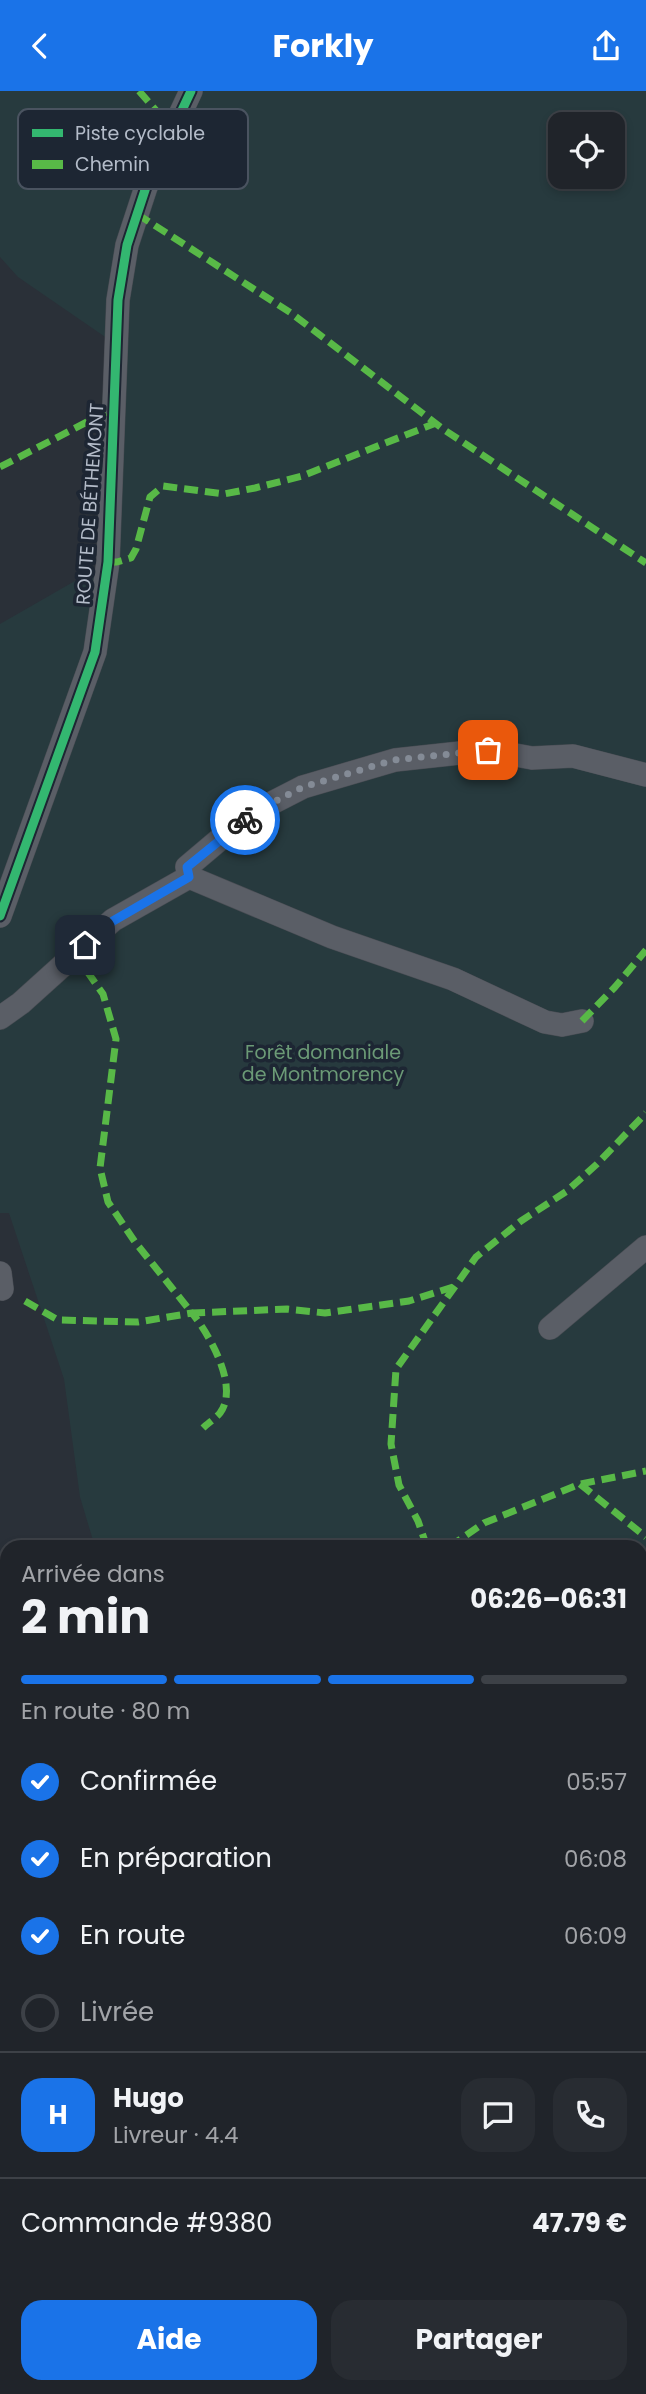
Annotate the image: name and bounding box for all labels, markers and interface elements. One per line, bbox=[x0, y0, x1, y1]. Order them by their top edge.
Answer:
text: Forkly bbox=[272, 23, 374, 68]
icon: back bbox=[21, 27, 59, 65]
icon: share bbox=[587, 27, 625, 65]
legend bbox=[18, 109, 248, 189]
map controls bbox=[548, 112, 625, 189]
button: locate bbox=[548, 112, 625, 189]
text: Piste cyclable bbox=[75, 120, 205, 147]
text: Chemin bbox=[75, 151, 150, 178]
street label: ROUTE DE BÉTHEMONT bbox=[69, 402, 111, 606]
pin bbox=[458, 720, 518, 780]
icon: bag bbox=[469, 731, 507, 769]
courier bbox=[210, 785, 280, 855]
icon: bike bbox=[226, 801, 264, 839]
pin bbox=[55, 915, 115, 975]
icon: home bbox=[66, 926, 104, 964]
park label: Forêt domaniale de Montmorency bbox=[242, 1039, 404, 1088]
text: Arrivée dans bbox=[21, 1558, 165, 1590]
text: 06:26–06:31 bbox=[470, 1581, 627, 1617]
text: 2 min bbox=[21, 1585, 150, 1649]
text: En route · 80 m bbox=[21, 1695, 190, 1727]
icon: check bbox=[21, 1763, 59, 1801]
text: Confirmée bbox=[80, 1763, 217, 1799]
text: 05:57 bbox=[566, 1766, 627, 1798]
icon: check bbox=[21, 1840, 59, 1878]
text: En préparation bbox=[80, 1840, 272, 1876]
text: 06:08 bbox=[564, 1843, 627, 1875]
icon: check bbox=[21, 1917, 59, 1955]
text: En route bbox=[80, 1917, 185, 1953]
text: 06:09 bbox=[564, 1920, 627, 1952]
text: Livrée bbox=[80, 1994, 154, 2030]
button: chat bbox=[461, 2078, 535, 2152]
button: phone bbox=[553, 2078, 627, 2152]
text: Hugo bbox=[113, 2080, 184, 2116]
text: H bbox=[48, 2097, 68, 2133]
text: Livreur · 4.4 bbox=[113, 2119, 239, 2151]
text: Commande #9380 bbox=[21, 2205, 272, 2241]
text: 47.79 € bbox=[532, 2205, 627, 2241]
button: Aide bbox=[21, 2300, 317, 2380]
button: Partager bbox=[331, 2300, 627, 2380]

